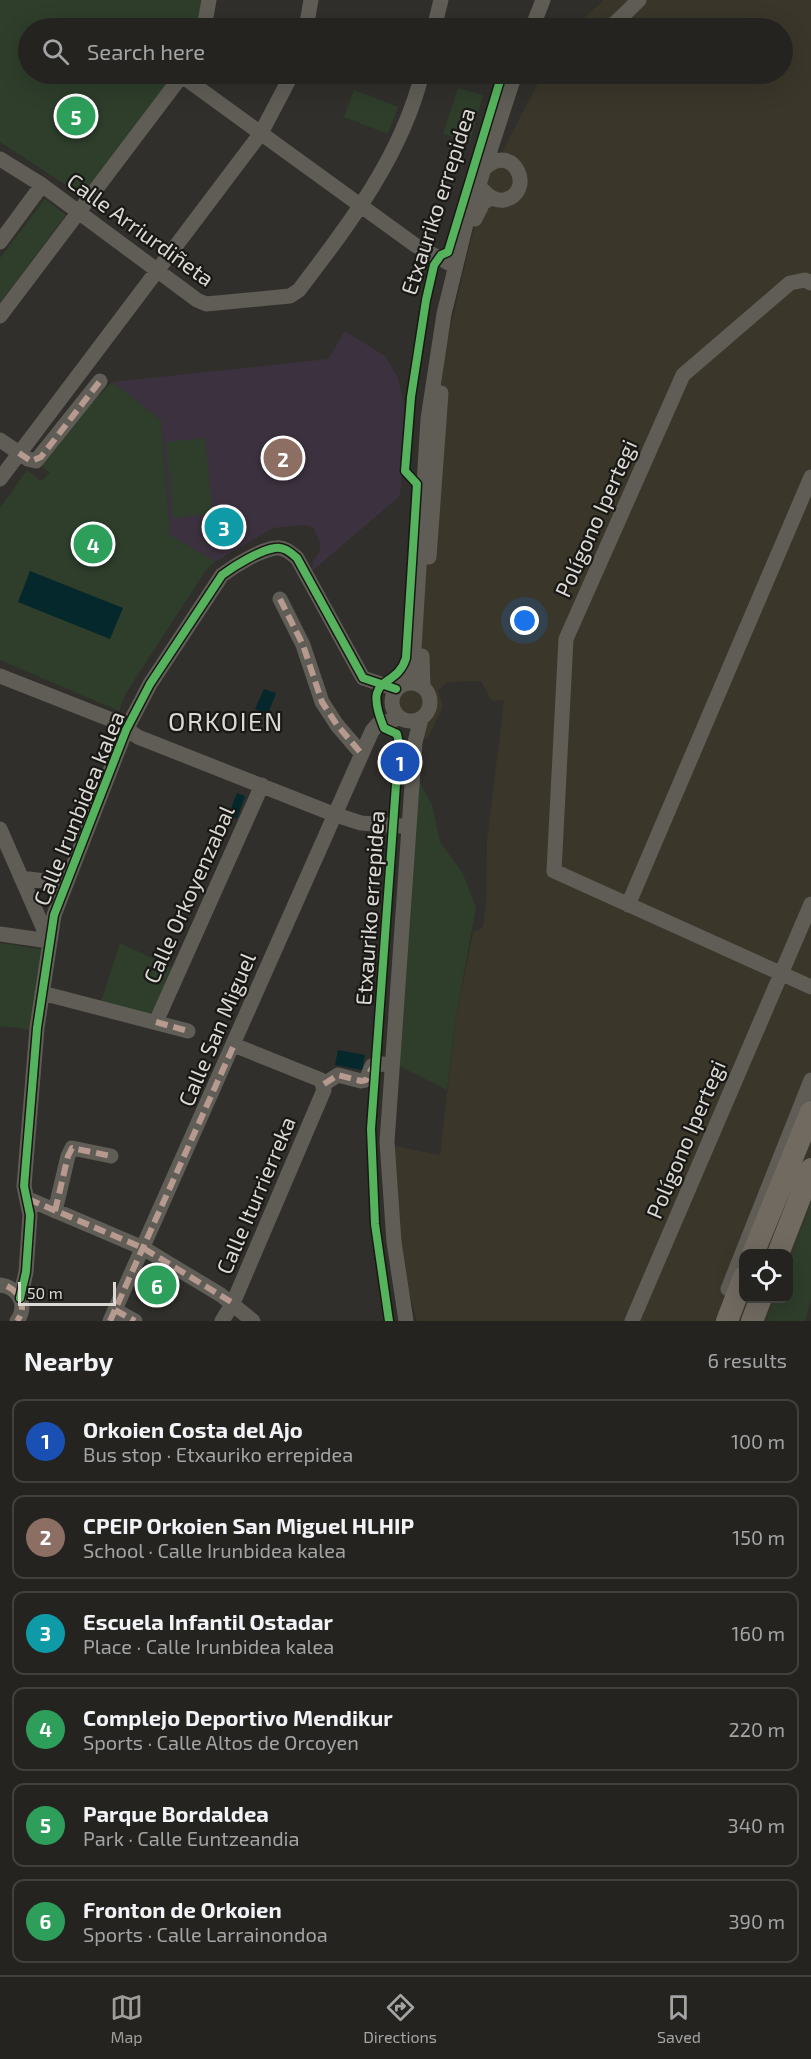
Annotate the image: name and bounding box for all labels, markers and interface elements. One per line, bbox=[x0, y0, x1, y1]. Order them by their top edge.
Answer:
search box bbox=[18, 18, 793, 84]
icon: search bbox=[39, 35, 72, 68]
text: Search here bbox=[87, 38, 205, 64]
pin: 5 bbox=[56, 94, 96, 138]
street label: Etxauriko errepidea bbox=[394, 104, 480, 298]
street label: Calle Arriurdiñeta bbox=[63, 167, 219, 291]
street label: Polígono Ipertegi bbox=[549, 435, 641, 601]
pin: 2 bbox=[264, 436, 302, 480]
pin: 3 bbox=[204, 504, 244, 550]
pin: 4 bbox=[74, 522, 112, 566]
your location bbox=[510, 606, 539, 635]
district label: ORKOIEN bbox=[168, 705, 284, 736]
street label: Calle Irunbidea kalea bbox=[27, 707, 129, 909]
pin: 1 bbox=[380, 740, 420, 784]
street label: Calle Orkoyenzabal bbox=[137, 801, 239, 987]
street label: Etxauriko errepidea bbox=[349, 810, 389, 1006]
street label: Calle San Miguel bbox=[172, 948, 260, 1110]
street label: Polígono Ipertegi bbox=[640, 1056, 730, 1222]
street label: Calle Iturrierreka bbox=[210, 1112, 300, 1278]
map controls bbox=[739, 1249, 793, 1303]
button: locate bbox=[739, 1249, 793, 1303]
pin: 6 bbox=[138, 1262, 176, 1308]
scale bar bbox=[18, 1279, 116, 1306]
text: 50 m bbox=[27, 1283, 63, 1302]
text: Nearby bbox=[24, 1345, 113, 1376]
text: 6 results bbox=[707, 1348, 787, 1372]
text: Orkoien Costa del Ajo bbox=[83, 1416, 303, 1442]
text: 1 bbox=[41, 1429, 50, 1453]
text: 100 m bbox=[731, 1429, 785, 1453]
text: Bus stop · Etxauriko errepidea bbox=[83, 1442, 353, 1466]
text: CPEIP Orkoien San Miguel HLHIP bbox=[83, 1512, 414, 1538]
text: 2 bbox=[40, 1525, 51, 1549]
text: 150 m bbox=[732, 1525, 785, 1549]
text: School · Calle Irunbidea kalea bbox=[83, 1538, 346, 1562]
text: Escuela Infantil Ostadar bbox=[83, 1608, 333, 1634]
text: 3 bbox=[40, 1621, 51, 1645]
text: 160 m bbox=[732, 1621, 785, 1645]
text: Place · Calle Irunbidea kalea bbox=[83, 1634, 334, 1658]
text: Complejo Deportivo Mendikur bbox=[83, 1704, 393, 1730]
text: 4 bbox=[39, 1717, 52, 1741]
text: 220 m bbox=[728, 1717, 785, 1741]
text: Sports · Calle Altos de Orcoyen bbox=[83, 1730, 359, 1754]
text: Parque Bordaldea bbox=[83, 1800, 269, 1826]
text: 5 bbox=[40, 1813, 51, 1837]
text: 340 m bbox=[728, 1813, 785, 1837]
text: Park · Calle Euntzeandia bbox=[83, 1826, 300, 1850]
text: Fronton de Orkoien bbox=[83, 1896, 282, 1922]
text: 6 bbox=[40, 1909, 51, 1933]
text: 390 m bbox=[728, 1909, 785, 1933]
text: Sports · Calle Larrainondoa bbox=[83, 1922, 328, 1946]
tab: Map bbox=[110, 1991, 143, 2046]
tab: Directions bbox=[363, 1991, 437, 2046]
tab: Saved bbox=[657, 1991, 701, 2046]

